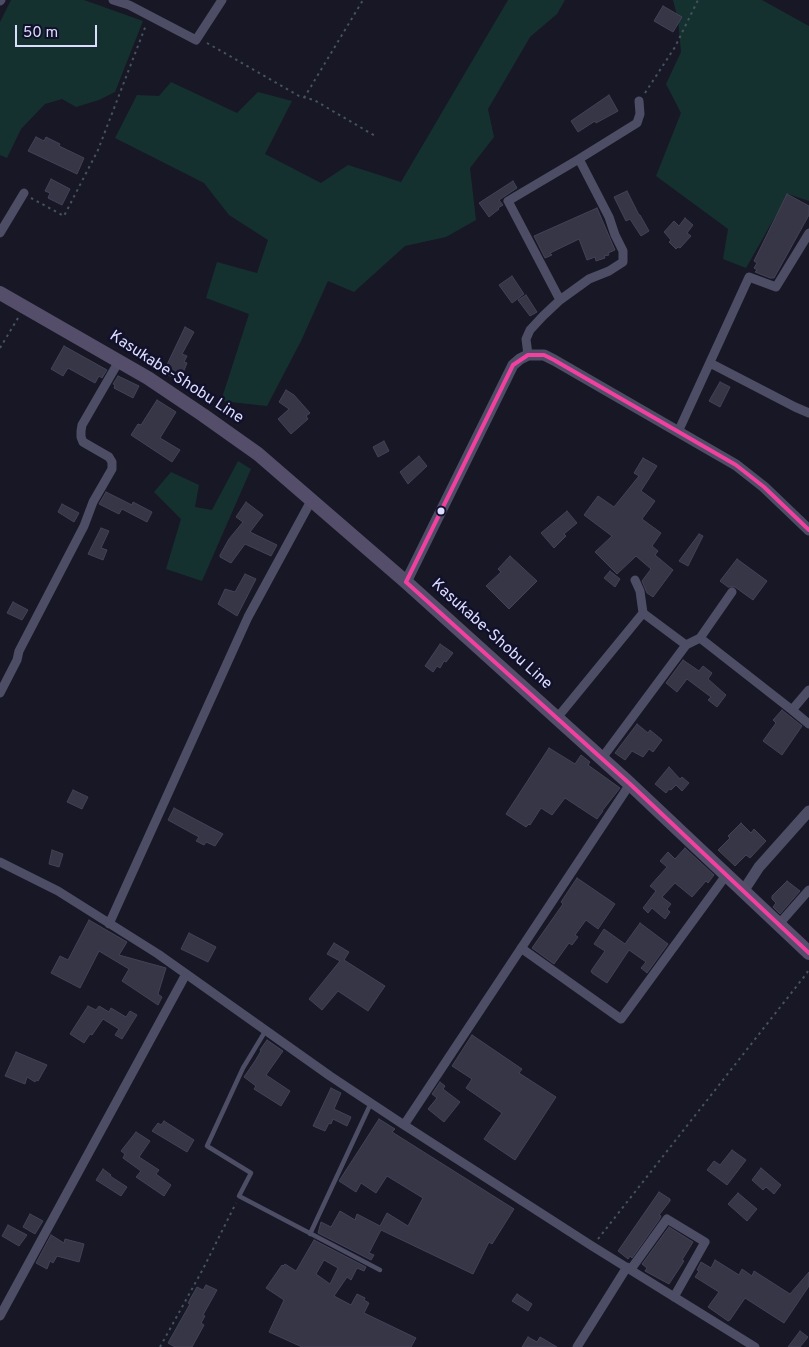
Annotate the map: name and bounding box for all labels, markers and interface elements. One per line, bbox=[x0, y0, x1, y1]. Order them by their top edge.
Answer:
scale bar bbox=[18, 15, 100, 47]
text: 50 m bbox=[23, 24, 58, 43]
street label: Kasukabe-Shobu Line bbox=[105, 327, 247, 429]
unlabelled marker bbox=[436, 506, 446, 516]
street label: Kasukabe-Shobu Line bbox=[427, 576, 555, 694]

